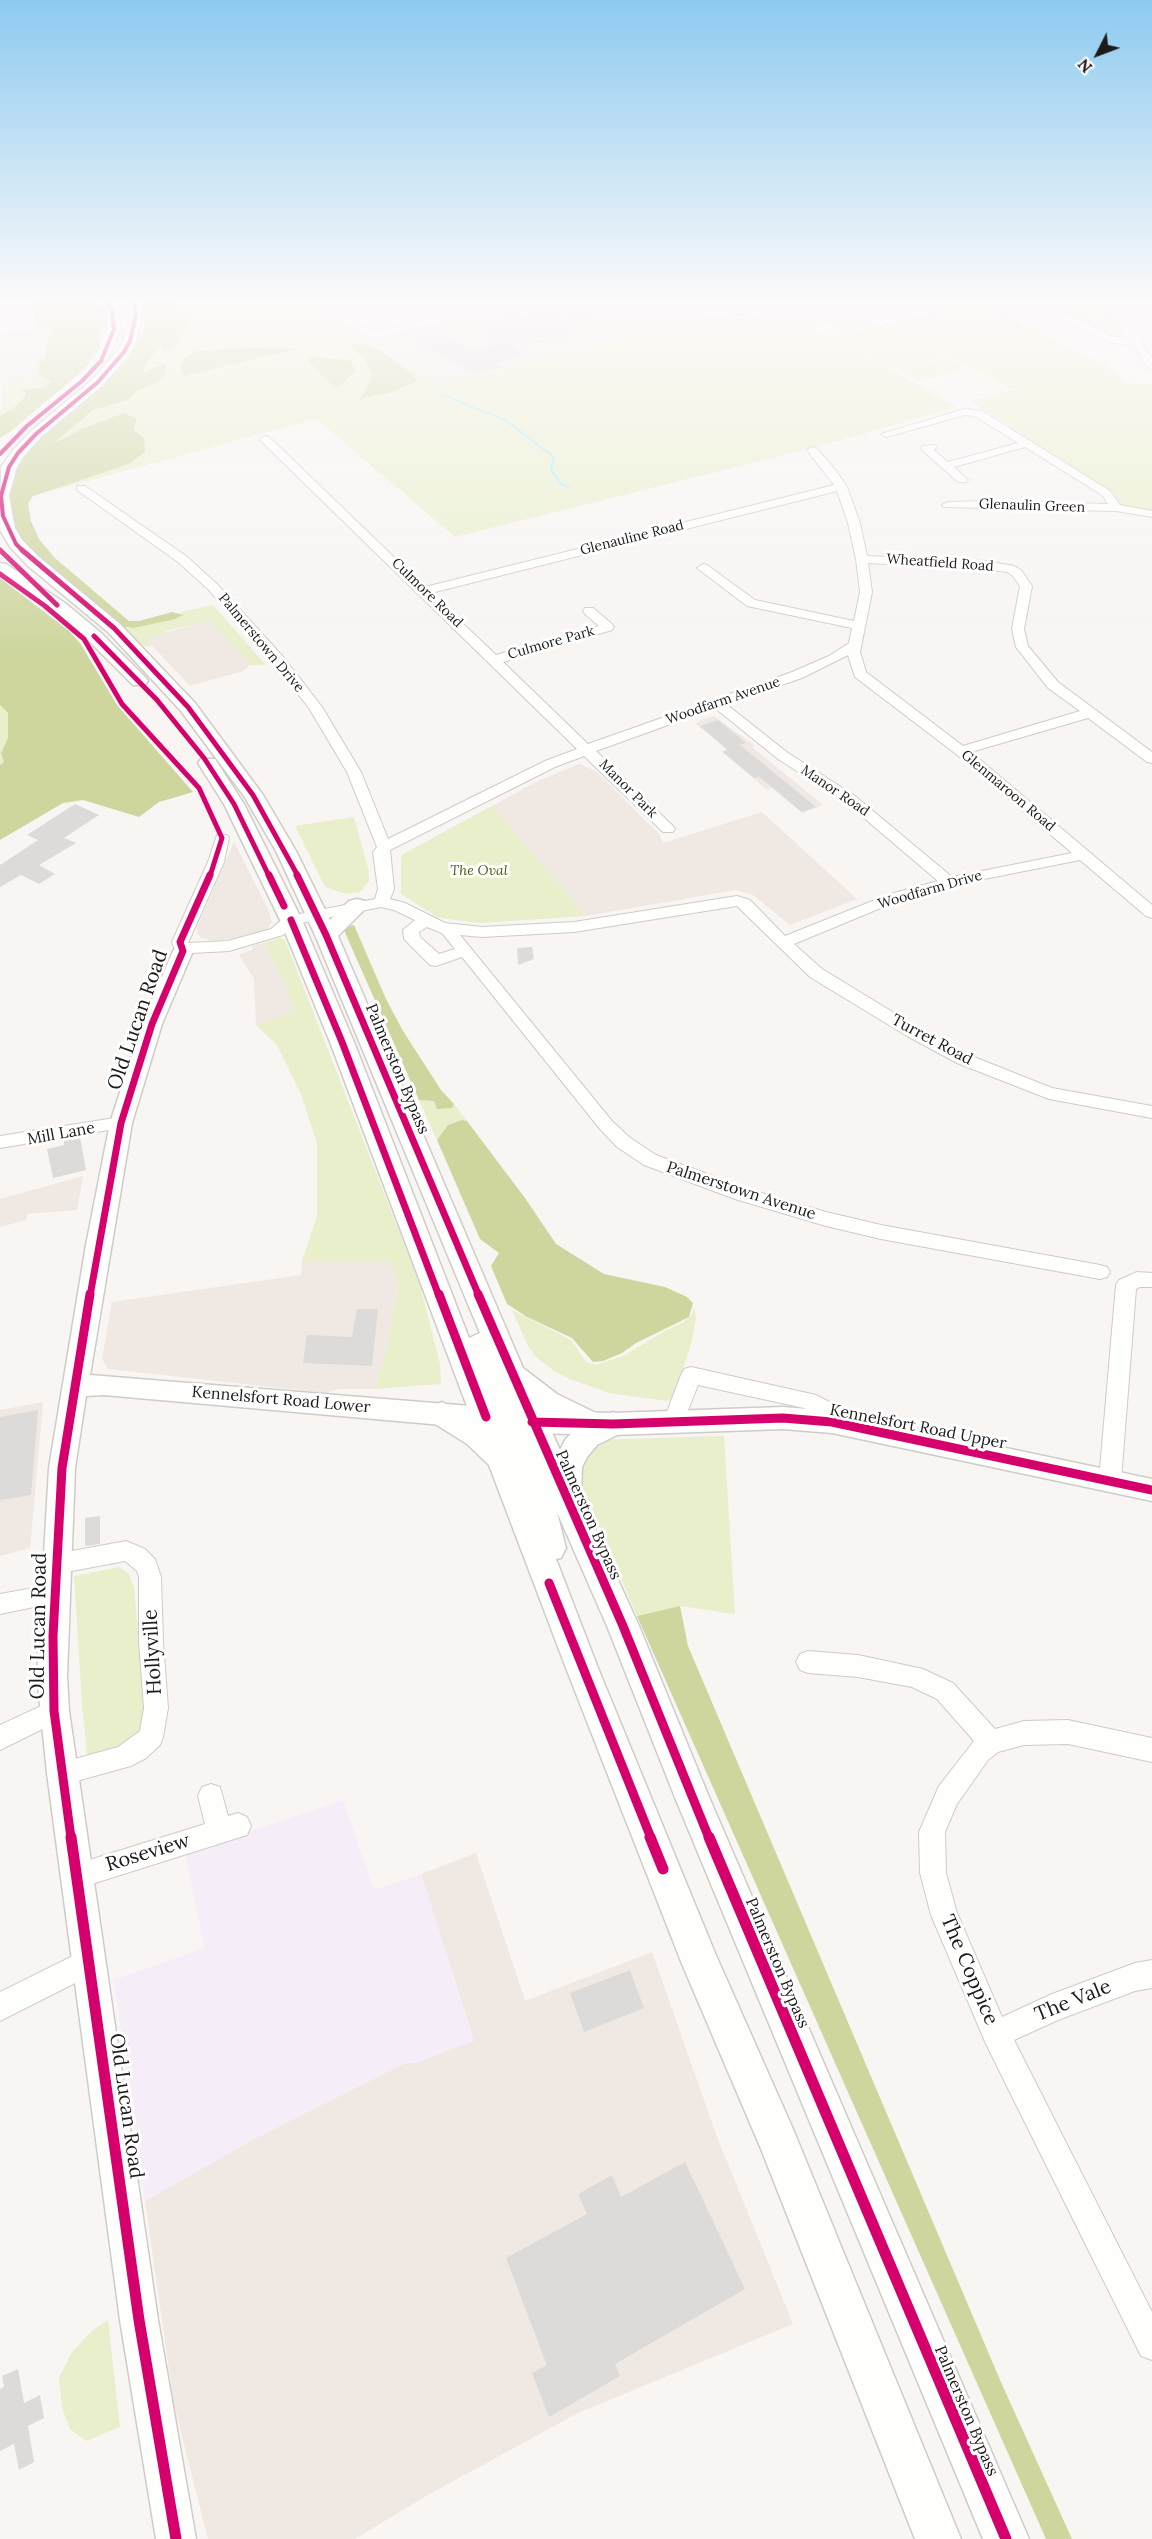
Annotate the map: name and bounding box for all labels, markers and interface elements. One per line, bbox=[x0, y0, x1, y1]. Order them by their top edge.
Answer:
north arrow bbox=[1068, 24, 1128, 84]
text: N bbox=[1073, 55, 1096, 77]
street label: Glenaulin Green bbox=[979, 496, 1085, 516]
street label: Glenauline Road bbox=[579, 517, 685, 559]
street label: Wheatfield Road bbox=[886, 551, 994, 575]
street label: Culmore Road bbox=[388, 555, 466, 631]
street label: Palmerstown Drive bbox=[215, 590, 307, 696]
street label: Culmore Park bbox=[506, 623, 596, 663]
street label: Woodfarm Avenue bbox=[664, 674, 782, 728]
street label: Glenmaroon Road bbox=[958, 747, 1058, 835]
street label: Manor Park bbox=[595, 756, 661, 822]
street label: Manor Road bbox=[798, 762, 872, 820]
park label: The Oval bbox=[450, 863, 508, 879]
street label: Woodfarm Drive bbox=[876, 867, 984, 913]
street label: Old Lucan Road bbox=[103, 947, 173, 1093]
street label: Palmerston Bypass bbox=[361, 1001, 433, 1137]
street label: Turret Road bbox=[888, 1011, 976, 1069]
street label: Mill Lane bbox=[26, 1119, 96, 1149]
street label: Palmerstown Avenue bbox=[664, 1158, 818, 1224]
street label: Kennelsfort Road Lower bbox=[191, 1383, 371, 1417]
street label: Kennelsfort Road Upper bbox=[828, 1400, 1008, 1454]
street label: Palmerston Bypass bbox=[551, 1447, 625, 1583]
street label: Old Lucan Road bbox=[26, 1552, 52, 1700]
street label: Hollyville bbox=[139, 1609, 167, 1695]
street label: Roseview bbox=[103, 1829, 193, 1877]
street label: Palmerston Bypass bbox=[741, 1895, 813, 2031]
street label: The Coppice bbox=[935, 1911, 1003, 2029]
street label: The Vale bbox=[1031, 1975, 1115, 2027]
street label: Old Lucan Road bbox=[104, 2032, 148, 2180]
street label: Palmerston Bypass bbox=[930, 2343, 1002, 2479]

